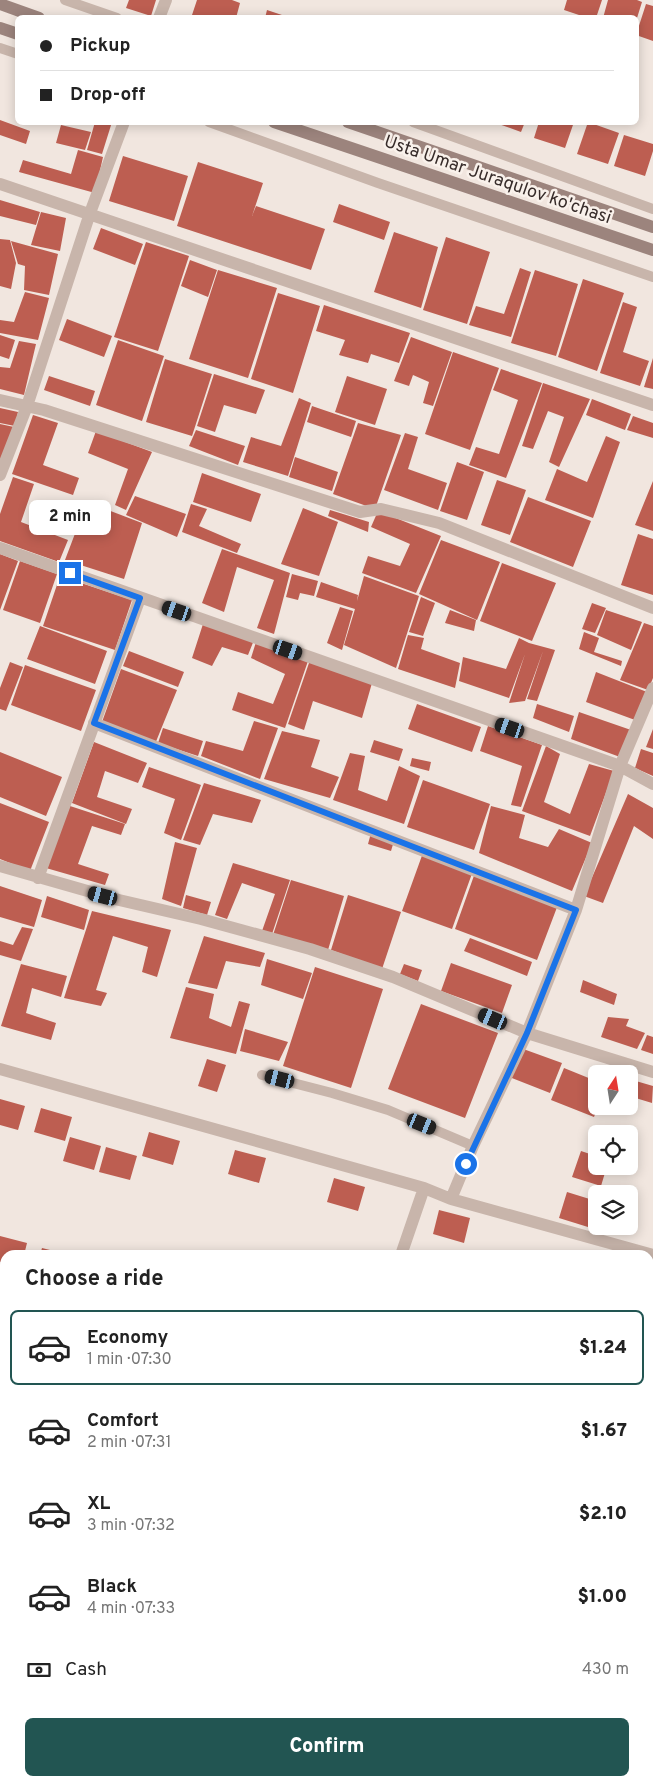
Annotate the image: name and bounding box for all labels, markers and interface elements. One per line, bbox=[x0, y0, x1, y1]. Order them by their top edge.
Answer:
text: Pickup bbox=[70, 34, 130, 58]
text: Drop-off bbox=[70, 83, 145, 107]
street label: Usta Umar Juraqulov ko'chasi bbox=[381, 131, 614, 230]
callout: 2 min bbox=[29, 500, 111, 536]
text: 2 min bbox=[49, 507, 91, 527]
route end bbox=[59, 562, 81, 584]
car bbox=[160, 599, 193, 623]
car bbox=[271, 638, 304, 662]
car bbox=[493, 716, 526, 740]
car bbox=[86, 885, 119, 907]
car bbox=[476, 1006, 509, 1032]
north arrow bbox=[588, 1065, 638, 1115]
map controls bbox=[588, 1065, 638, 1235]
car bbox=[263, 1068, 296, 1090]
car bbox=[405, 1111, 438, 1137]
button: locate bbox=[588, 1125, 638, 1175]
route start bbox=[455, 1153, 477, 1175]
button: layers bbox=[588, 1185, 638, 1235]
text: Choose a ride bbox=[25, 1266, 163, 1293]
icon: car bbox=[27, 1325, 72, 1370]
text: Economy bbox=[87, 1326, 168, 1350]
text: $1.24 bbox=[579, 1336, 627, 1360]
text: 1 min · 07:30 bbox=[87, 1350, 172, 1370]
icon: car bbox=[27, 1408, 72, 1453]
text: Comfort bbox=[87, 1409, 159, 1433]
text: $1.67 bbox=[581, 1419, 627, 1443]
text: 2 min · 07:31 bbox=[87, 1433, 171, 1453]
icon: car bbox=[27, 1491, 72, 1536]
text: XL bbox=[87, 1492, 110, 1516]
text: $2.10 bbox=[579, 1502, 627, 1526]
text: 3 min · 07:32 bbox=[87, 1516, 175, 1536]
icon: car bbox=[27, 1574, 72, 1619]
text: Black bbox=[87, 1575, 137, 1599]
text: $1.00 bbox=[577, 1585, 627, 1609]
text: 4 min · 07:33 bbox=[87, 1599, 175, 1619]
icon: cash bbox=[25, 1656, 53, 1684]
text: Cash bbox=[65, 1658, 107, 1682]
text: 430 m bbox=[582, 1660, 629, 1680]
button: Confirm bbox=[25, 1718, 629, 1776]

